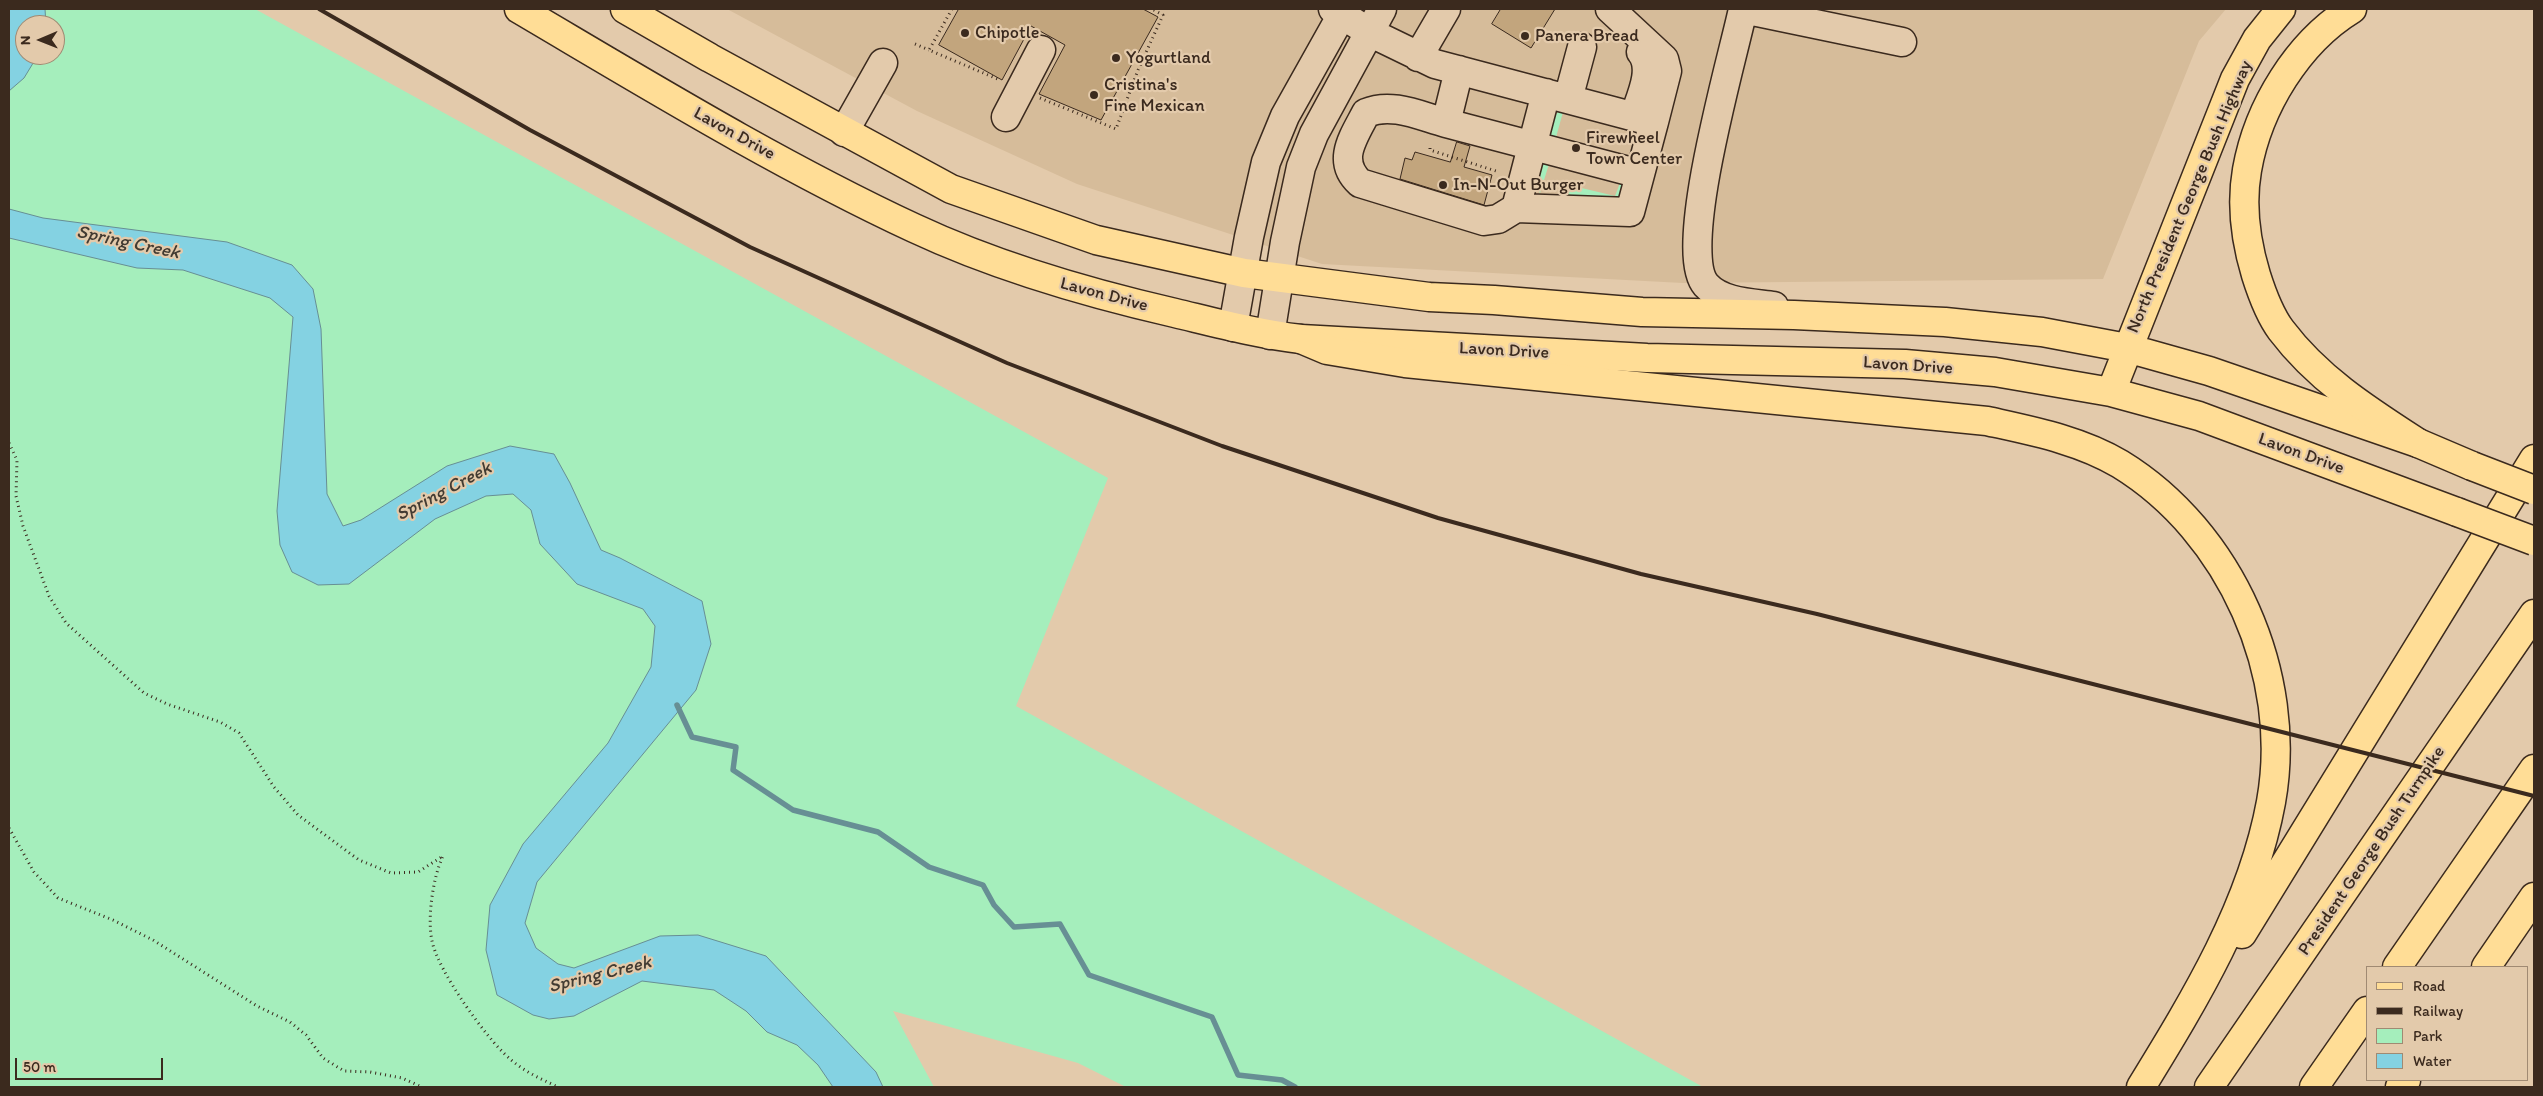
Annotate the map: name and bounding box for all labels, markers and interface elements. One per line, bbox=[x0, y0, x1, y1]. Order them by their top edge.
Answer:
north arrow bbox=[15, 15, 65, 65]
place label: Chipotle bbox=[975, 22, 1039, 44]
place label: Panera Bread bbox=[1535, 25, 1639, 47]
marker: Chipotle bbox=[959, 27, 971, 39]
marker: Panera Bread bbox=[1519, 30, 1531, 42]
text: N bbox=[17, 35, 34, 45]
place label: Yogurtland bbox=[1126, 47, 1211, 69]
marker: Yogurtland bbox=[1110, 52, 1122, 64]
street label: North President George Bush Highway bbox=[2123, 57, 2257, 337]
place label: Cristina's Fine Mexican bbox=[1104, 74, 1205, 116]
marker: Cristina's Fine Mexican bbox=[1088, 89, 1100, 101]
street label: Lavon Drive bbox=[689, 103, 779, 165]
place label: Firewheel Town Center bbox=[1586, 127, 1682, 170]
marker: Firewheel Town Center bbox=[1570, 142, 1582, 154]
place label: In-N-Out Burger bbox=[1453, 174, 1584, 196]
marker: In-N-Out Burger bbox=[1437, 179, 1449, 191]
water label: Spring Creek bbox=[74, 221, 182, 265]
street label: Lavon Drive bbox=[1058, 273, 1150, 317]
street label: Lavon Drive bbox=[1458, 338, 1550, 364]
street label: Lavon Drive bbox=[1862, 352, 1954, 380]
street label: Lavon Drive bbox=[2255, 428, 2347, 480]
water label: Spring Creek bbox=[392, 457, 496, 527]
street label: President George Bush Turnpike bbox=[2294, 742, 2450, 960]
water label: Spring Creek bbox=[546, 951, 654, 999]
legend bbox=[2366, 966, 2528, 1081]
text: Road bbox=[2413, 977, 2445, 995]
text: Railway bbox=[2413, 1002, 2463, 1020]
text: Park bbox=[2413, 1027, 2443, 1045]
scale bar bbox=[18, 1048, 165, 1080]
text: Water bbox=[2413, 1052, 2451, 1070]
text: 50 m bbox=[23, 1058, 56, 1076]

